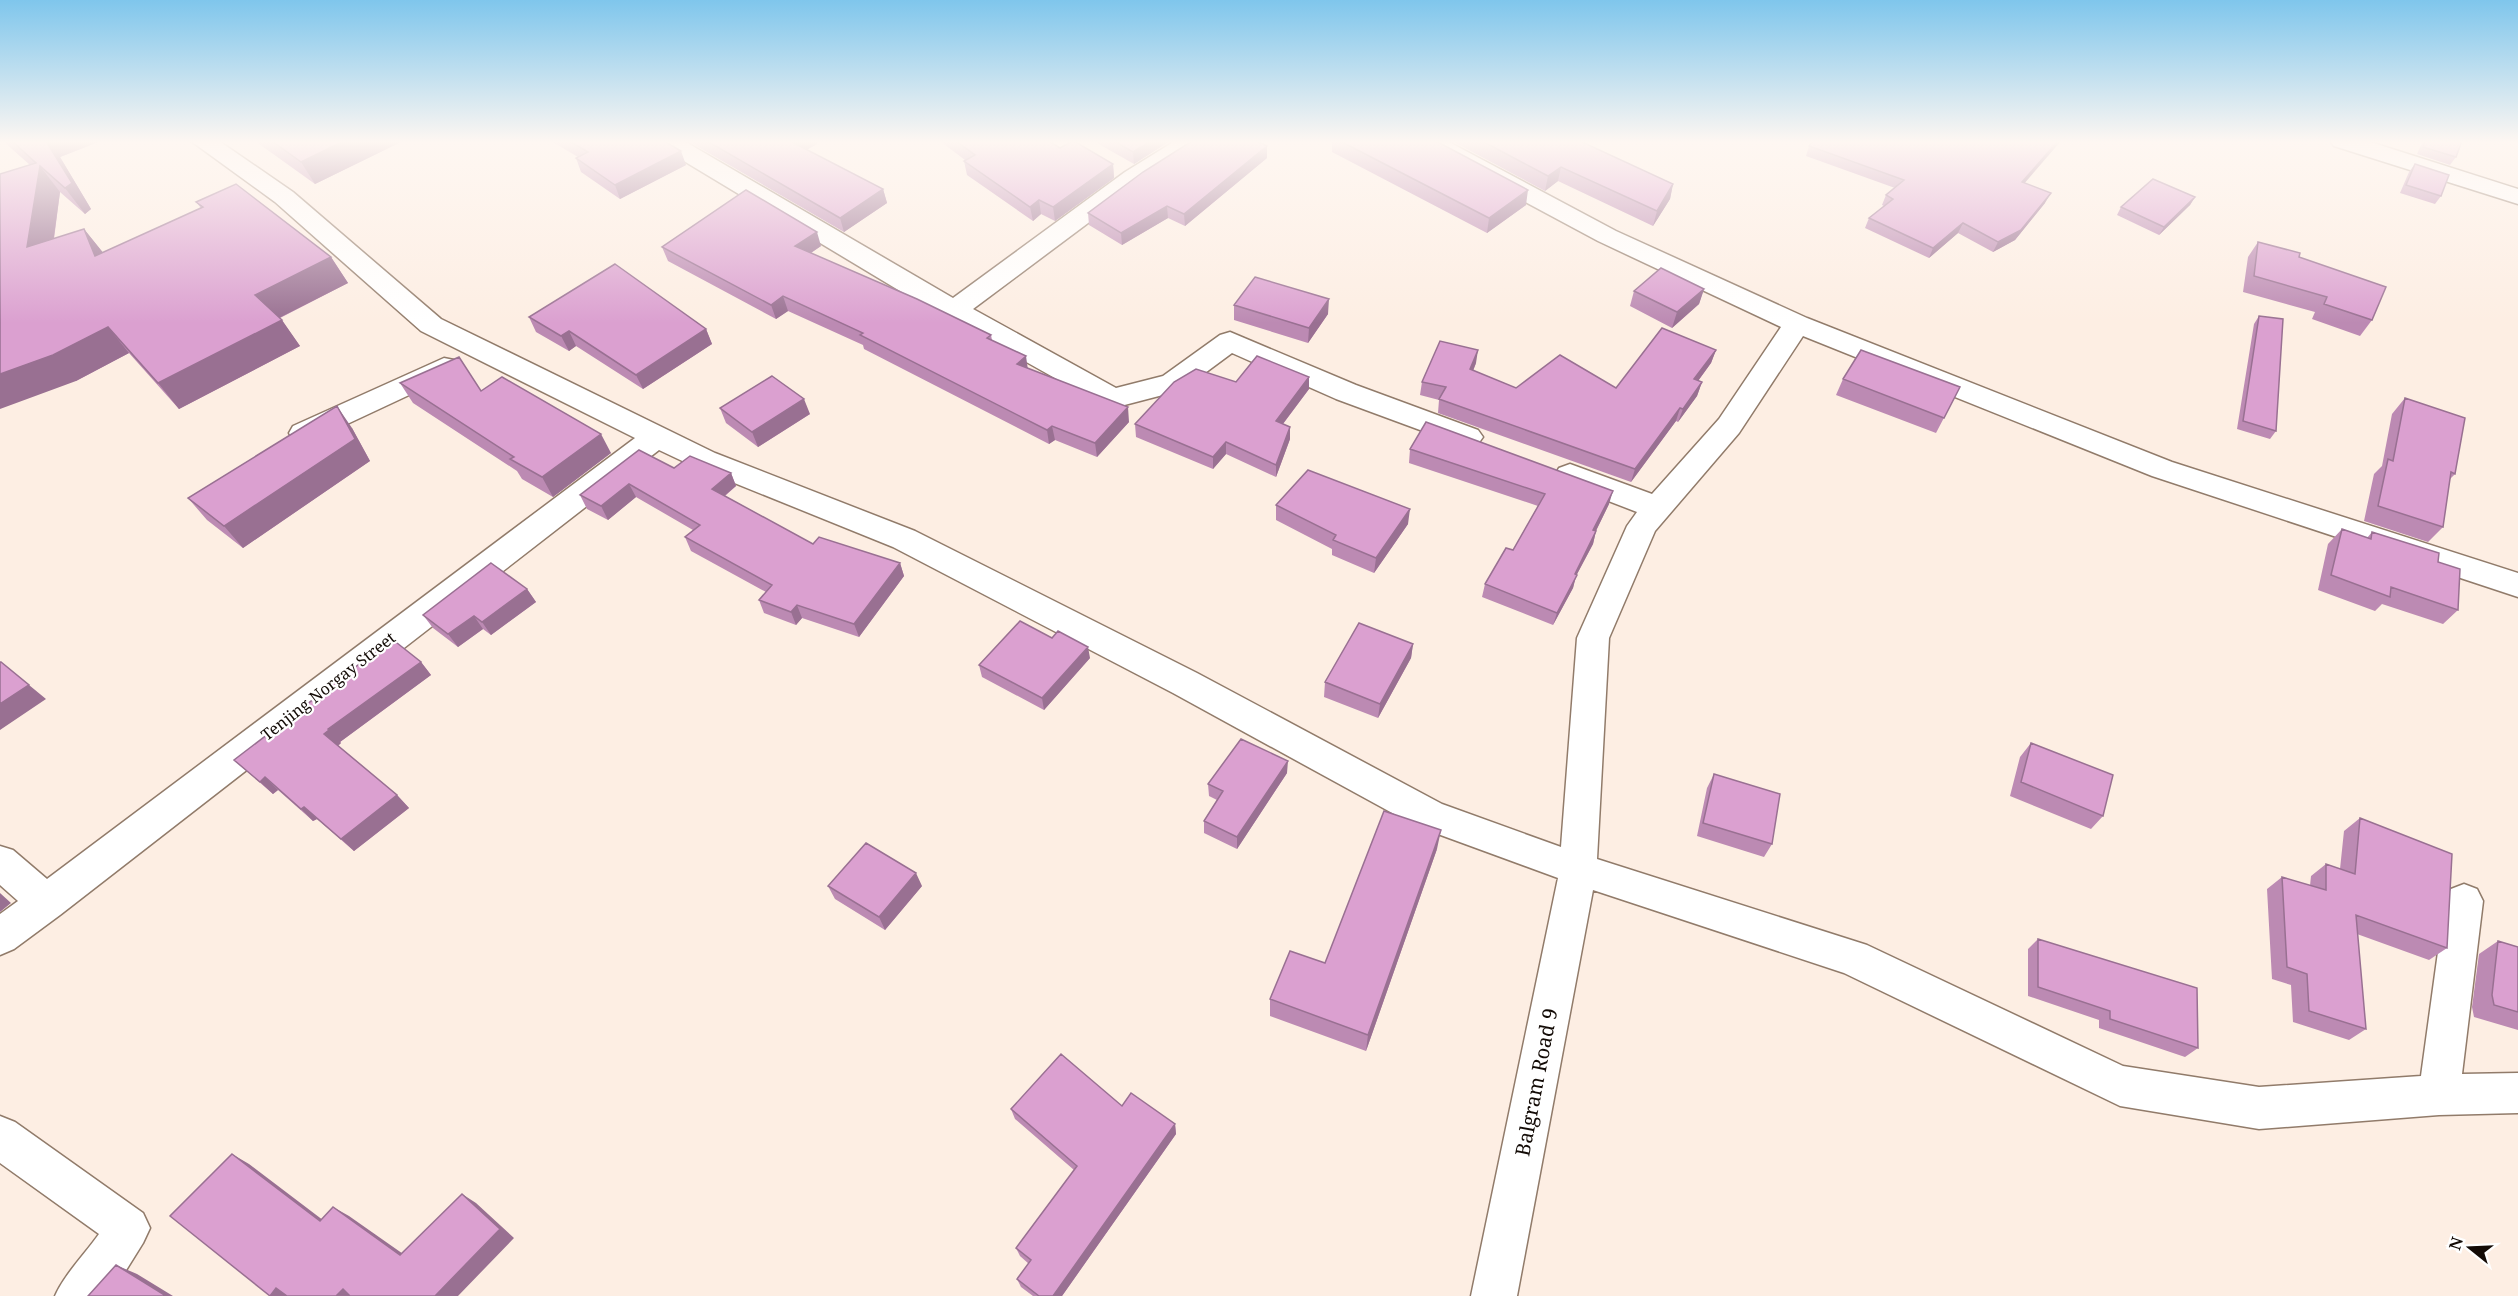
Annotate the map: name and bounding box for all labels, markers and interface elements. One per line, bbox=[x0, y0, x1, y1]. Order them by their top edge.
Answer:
street label: Tenjing Norgay Street bbox=[256, 626, 400, 745]
street label: Balgram Road 9 bbox=[1508, 1006, 1564, 1158]
north arrow bbox=[2440, 1218, 2500, 1278]
text: N bbox=[2443, 1234, 2468, 1253]

